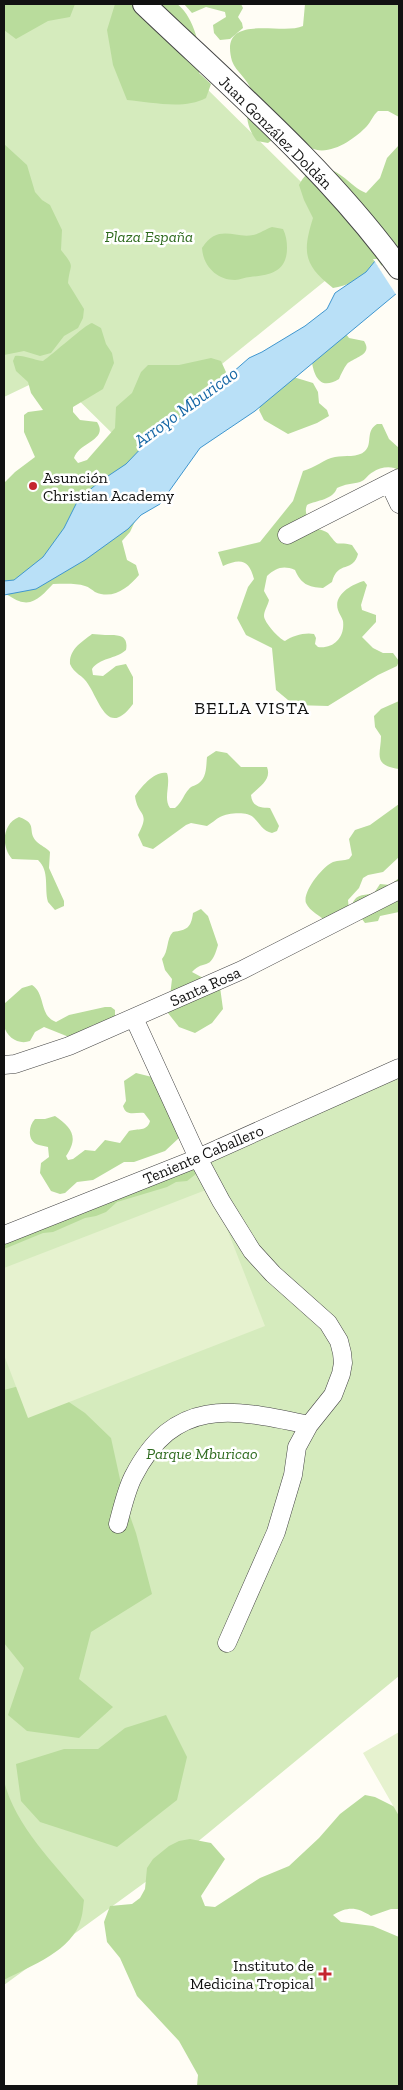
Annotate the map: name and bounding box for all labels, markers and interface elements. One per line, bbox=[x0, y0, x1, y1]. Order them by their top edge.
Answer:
street label: Juan González Doldán bbox=[215, 72, 337, 194]
park label: Plaza España bbox=[105, 227, 193, 246]
water label: Arroyo Mburicao bbox=[129, 362, 242, 453]
place label: Asunción Christian Academy bbox=[43, 468, 175, 505]
marker: Asunción Christian Academy bbox=[27, 480, 39, 492]
district label: BELLA VISTA bbox=[194, 697, 310, 719]
street label: Santa Rosa bbox=[167, 962, 244, 1010]
street label: Teniente Caballero bbox=[140, 1120, 266, 1188]
park label: Parque Mburicao bbox=[146, 1444, 258, 1463]
place label: Instituto de Medicina Tropical bbox=[190, 1956, 314, 1993]
marker: Instituto de Medicina Tropical bbox=[318, 1967, 332, 1981]

